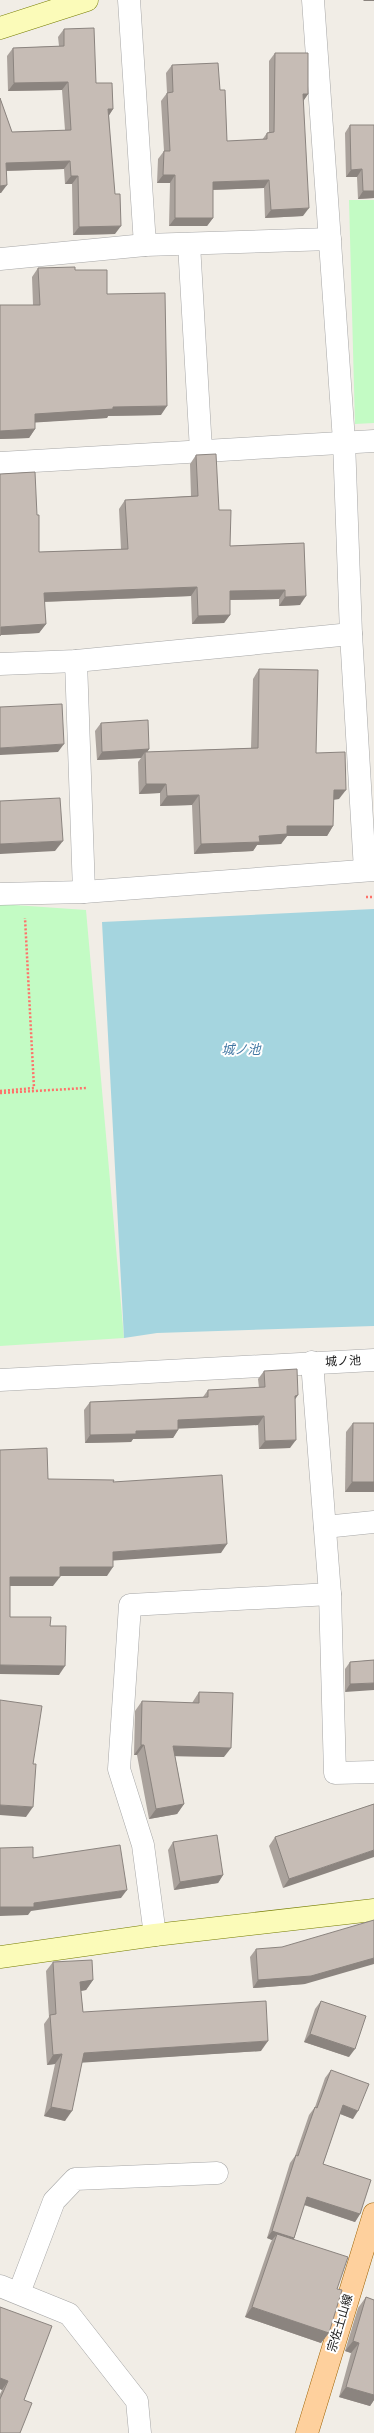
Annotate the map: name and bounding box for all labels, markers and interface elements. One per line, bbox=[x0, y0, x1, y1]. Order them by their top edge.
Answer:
water label: 城ノ池 bbox=[221, 1041, 262, 1058]
street label: 城ノ池 bbox=[325, 1352, 361, 1370]
street label: 宗佐土山線 bbox=[324, 2292, 356, 2354]

